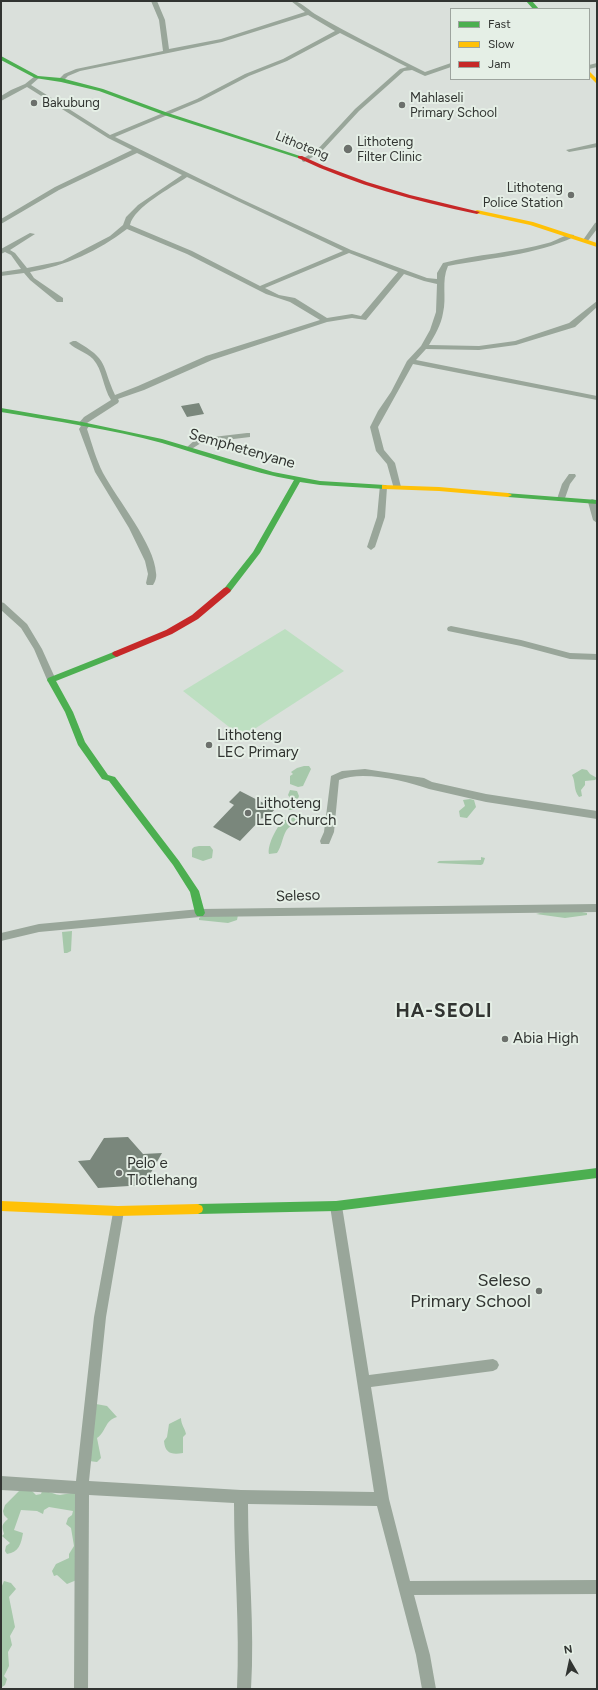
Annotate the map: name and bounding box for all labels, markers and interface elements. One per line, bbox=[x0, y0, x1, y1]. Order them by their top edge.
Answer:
legend bbox=[450, 8, 590, 80]
text: Fast bbox=[488, 17, 511, 31]
text: Slow bbox=[488, 37, 514, 51]
text: Jam bbox=[488, 57, 511, 71]
place label: Mahlaseli Primary School bbox=[410, 90, 497, 121]
place label: Bakubung bbox=[42, 95, 100, 111]
marker: Bakubung bbox=[29, 98, 39, 108]
marker: Mahlaseli Primary School bbox=[397, 100, 407, 110]
street label: Lithoteng bbox=[273, 128, 331, 164]
place label: Lithoteng Filter Clinic bbox=[357, 134, 422, 165]
marker: Lithoteng Filter Clinic bbox=[342, 143, 354, 155]
place label: Lithoteng Police Station bbox=[483, 180, 563, 211]
marker: Lithoteng Police Station bbox=[566, 190, 576, 200]
street label: Semphetenyane bbox=[187, 425, 297, 473]
place label: Lithoteng LEC Primary bbox=[217, 727, 299, 762]
marker: Lithoteng LEC Primary bbox=[204, 740, 214, 750]
place label: Lithoteng LEC Church bbox=[256, 795, 336, 830]
marker: Lithoteng LEC Church bbox=[243, 808, 253, 818]
street label: Seleso bbox=[275, 886, 321, 906]
district label: HA-SEOLI bbox=[396, 1000, 492, 1022]
place label: Abia High bbox=[513, 1030, 579, 1048]
marker: Abia High bbox=[500, 1034, 510, 1044]
place label: Pelo e Tlotlehang bbox=[127, 1155, 198, 1190]
marker: Pelo e Tlotlehang bbox=[114, 1168, 124, 1178]
place label: Seleso Primary School bbox=[410, 1270, 531, 1312]
marker: Seleso Primary School bbox=[534, 1286, 544, 1296]
north arrow bbox=[550, 1642, 590, 1682]
text: N bbox=[563, 1643, 573, 1657]

